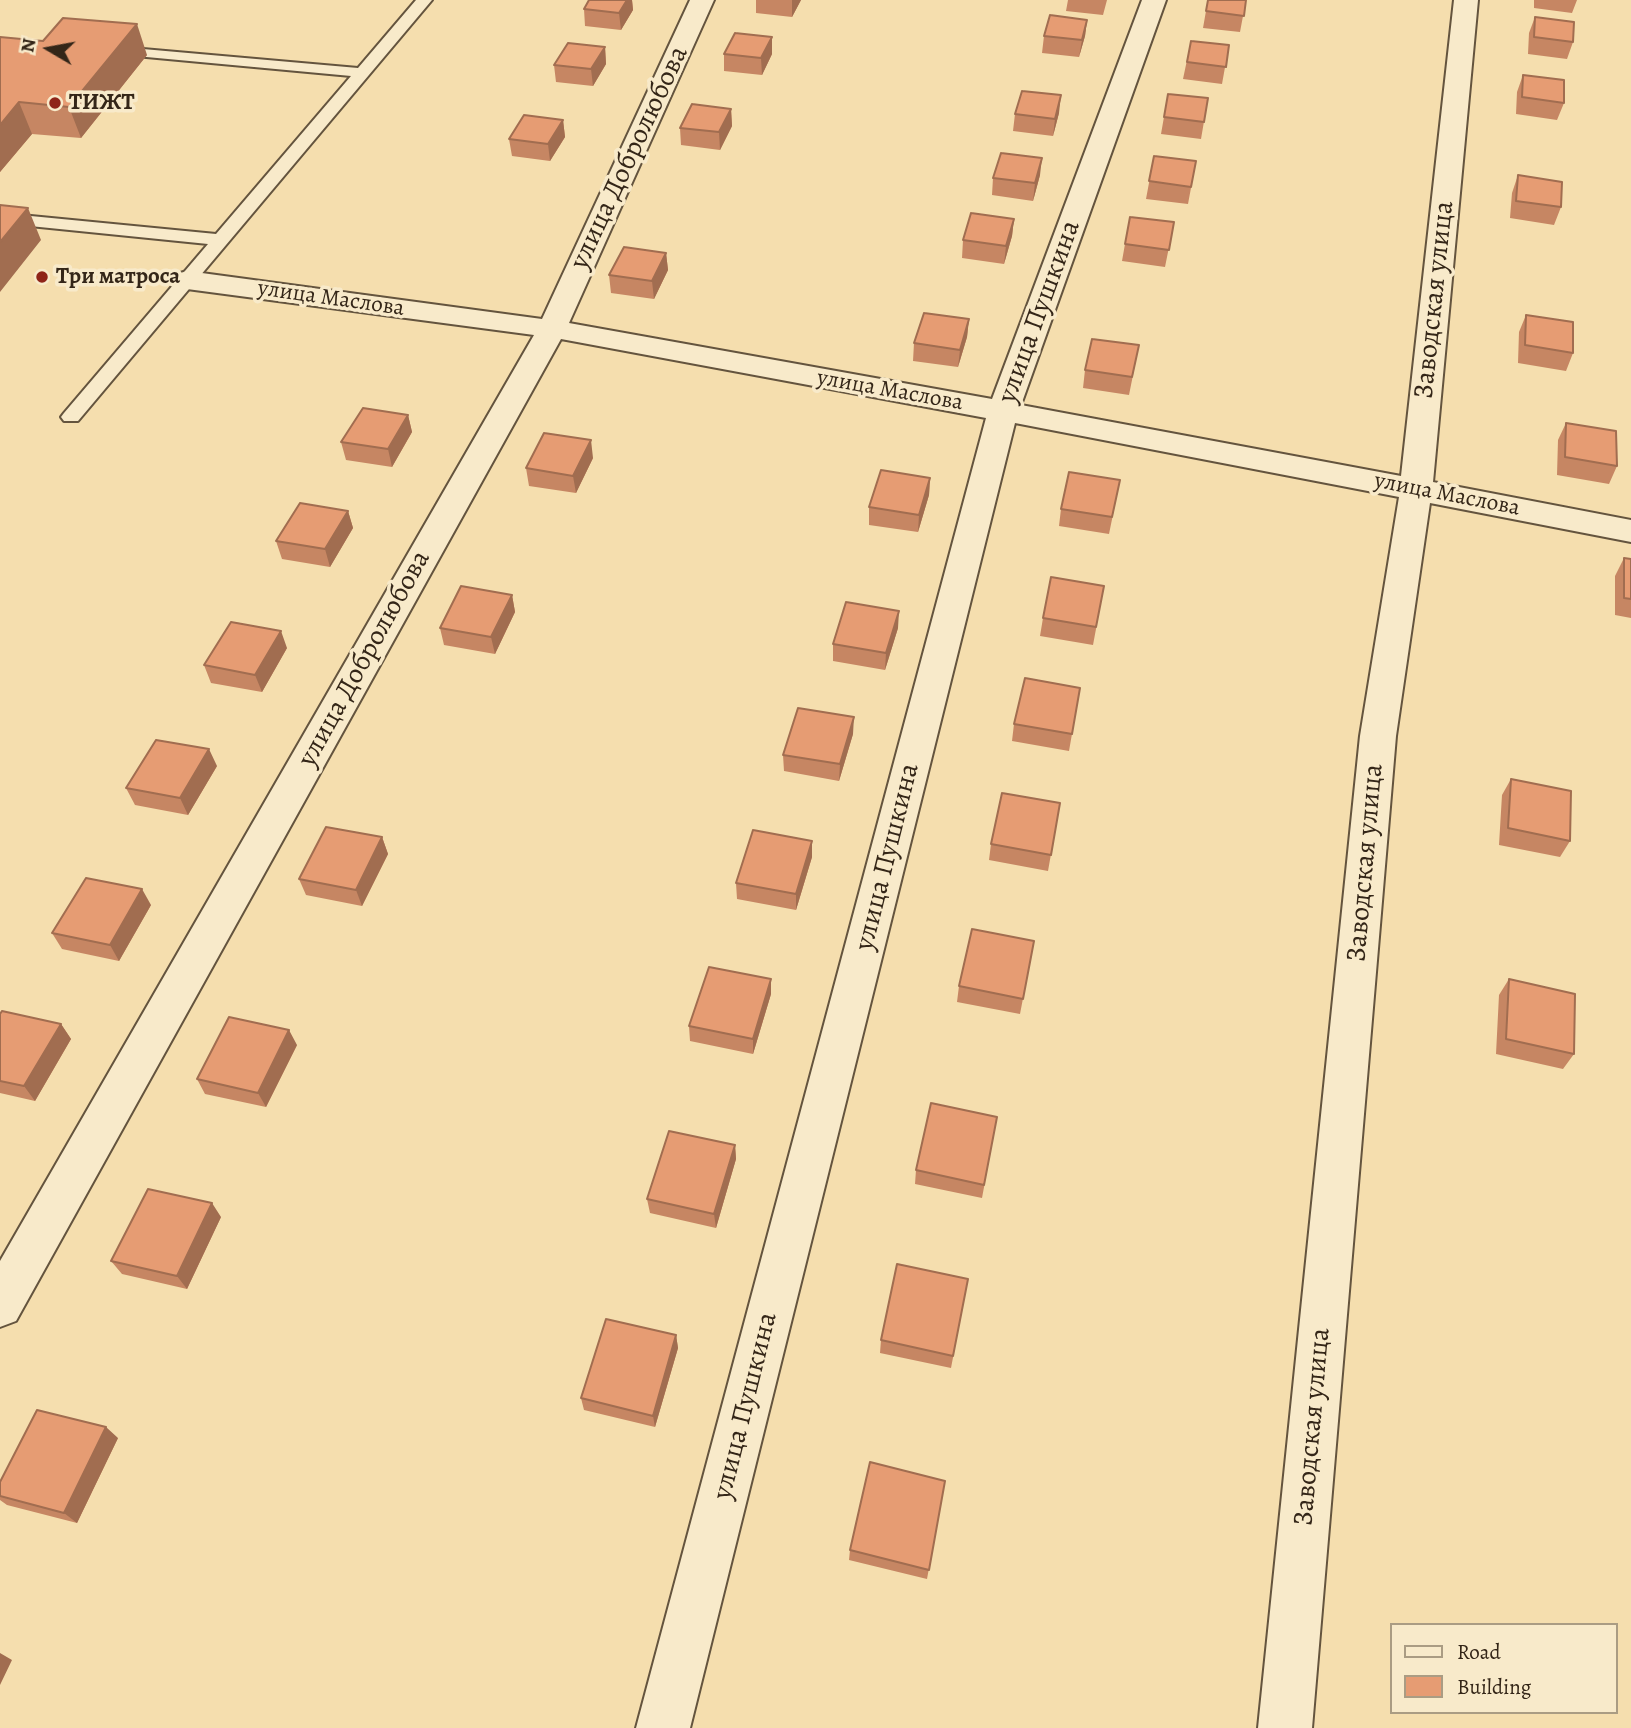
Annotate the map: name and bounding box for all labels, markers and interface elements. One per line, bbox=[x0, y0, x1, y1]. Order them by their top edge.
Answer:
north arrow bbox=[14, 14, 84, 84]
text: N bbox=[14, 36, 42, 54]
street label: улица Добролюбова bbox=[564, 41, 696, 275]
place label: ТИЖТ bbox=[69, 89, 135, 117]
marker: ТИЖТ bbox=[47, 95, 63, 111]
street label: Заводская улица bbox=[1408, 200, 1462, 400]
street label: улица Пушкина bbox=[991, 216, 1089, 408]
place label: Три матроса bbox=[56, 263, 180, 291]
marker: Три матроса bbox=[34, 269, 50, 285]
street label: улица Маслова bbox=[256, 275, 406, 323]
street label: улица Маслова bbox=[815, 365, 965, 417]
street label: улица Маслова bbox=[1372, 467, 1522, 523]
street label: улица Добролюбова bbox=[292, 545, 438, 773]
street label: улица Пушкина bbox=[848, 760, 928, 954]
street label: Заводская улица bbox=[1341, 763, 1391, 963]
street label: улица Пушкина bbox=[706, 1309, 786, 1503]
street label: Заводская улица bbox=[1288, 1327, 1338, 1527]
legend bbox=[1390, 1623, 1617, 1714]
text: Road bbox=[1457, 1638, 1501, 1666]
text: Building bbox=[1457, 1673, 1531, 1701]

